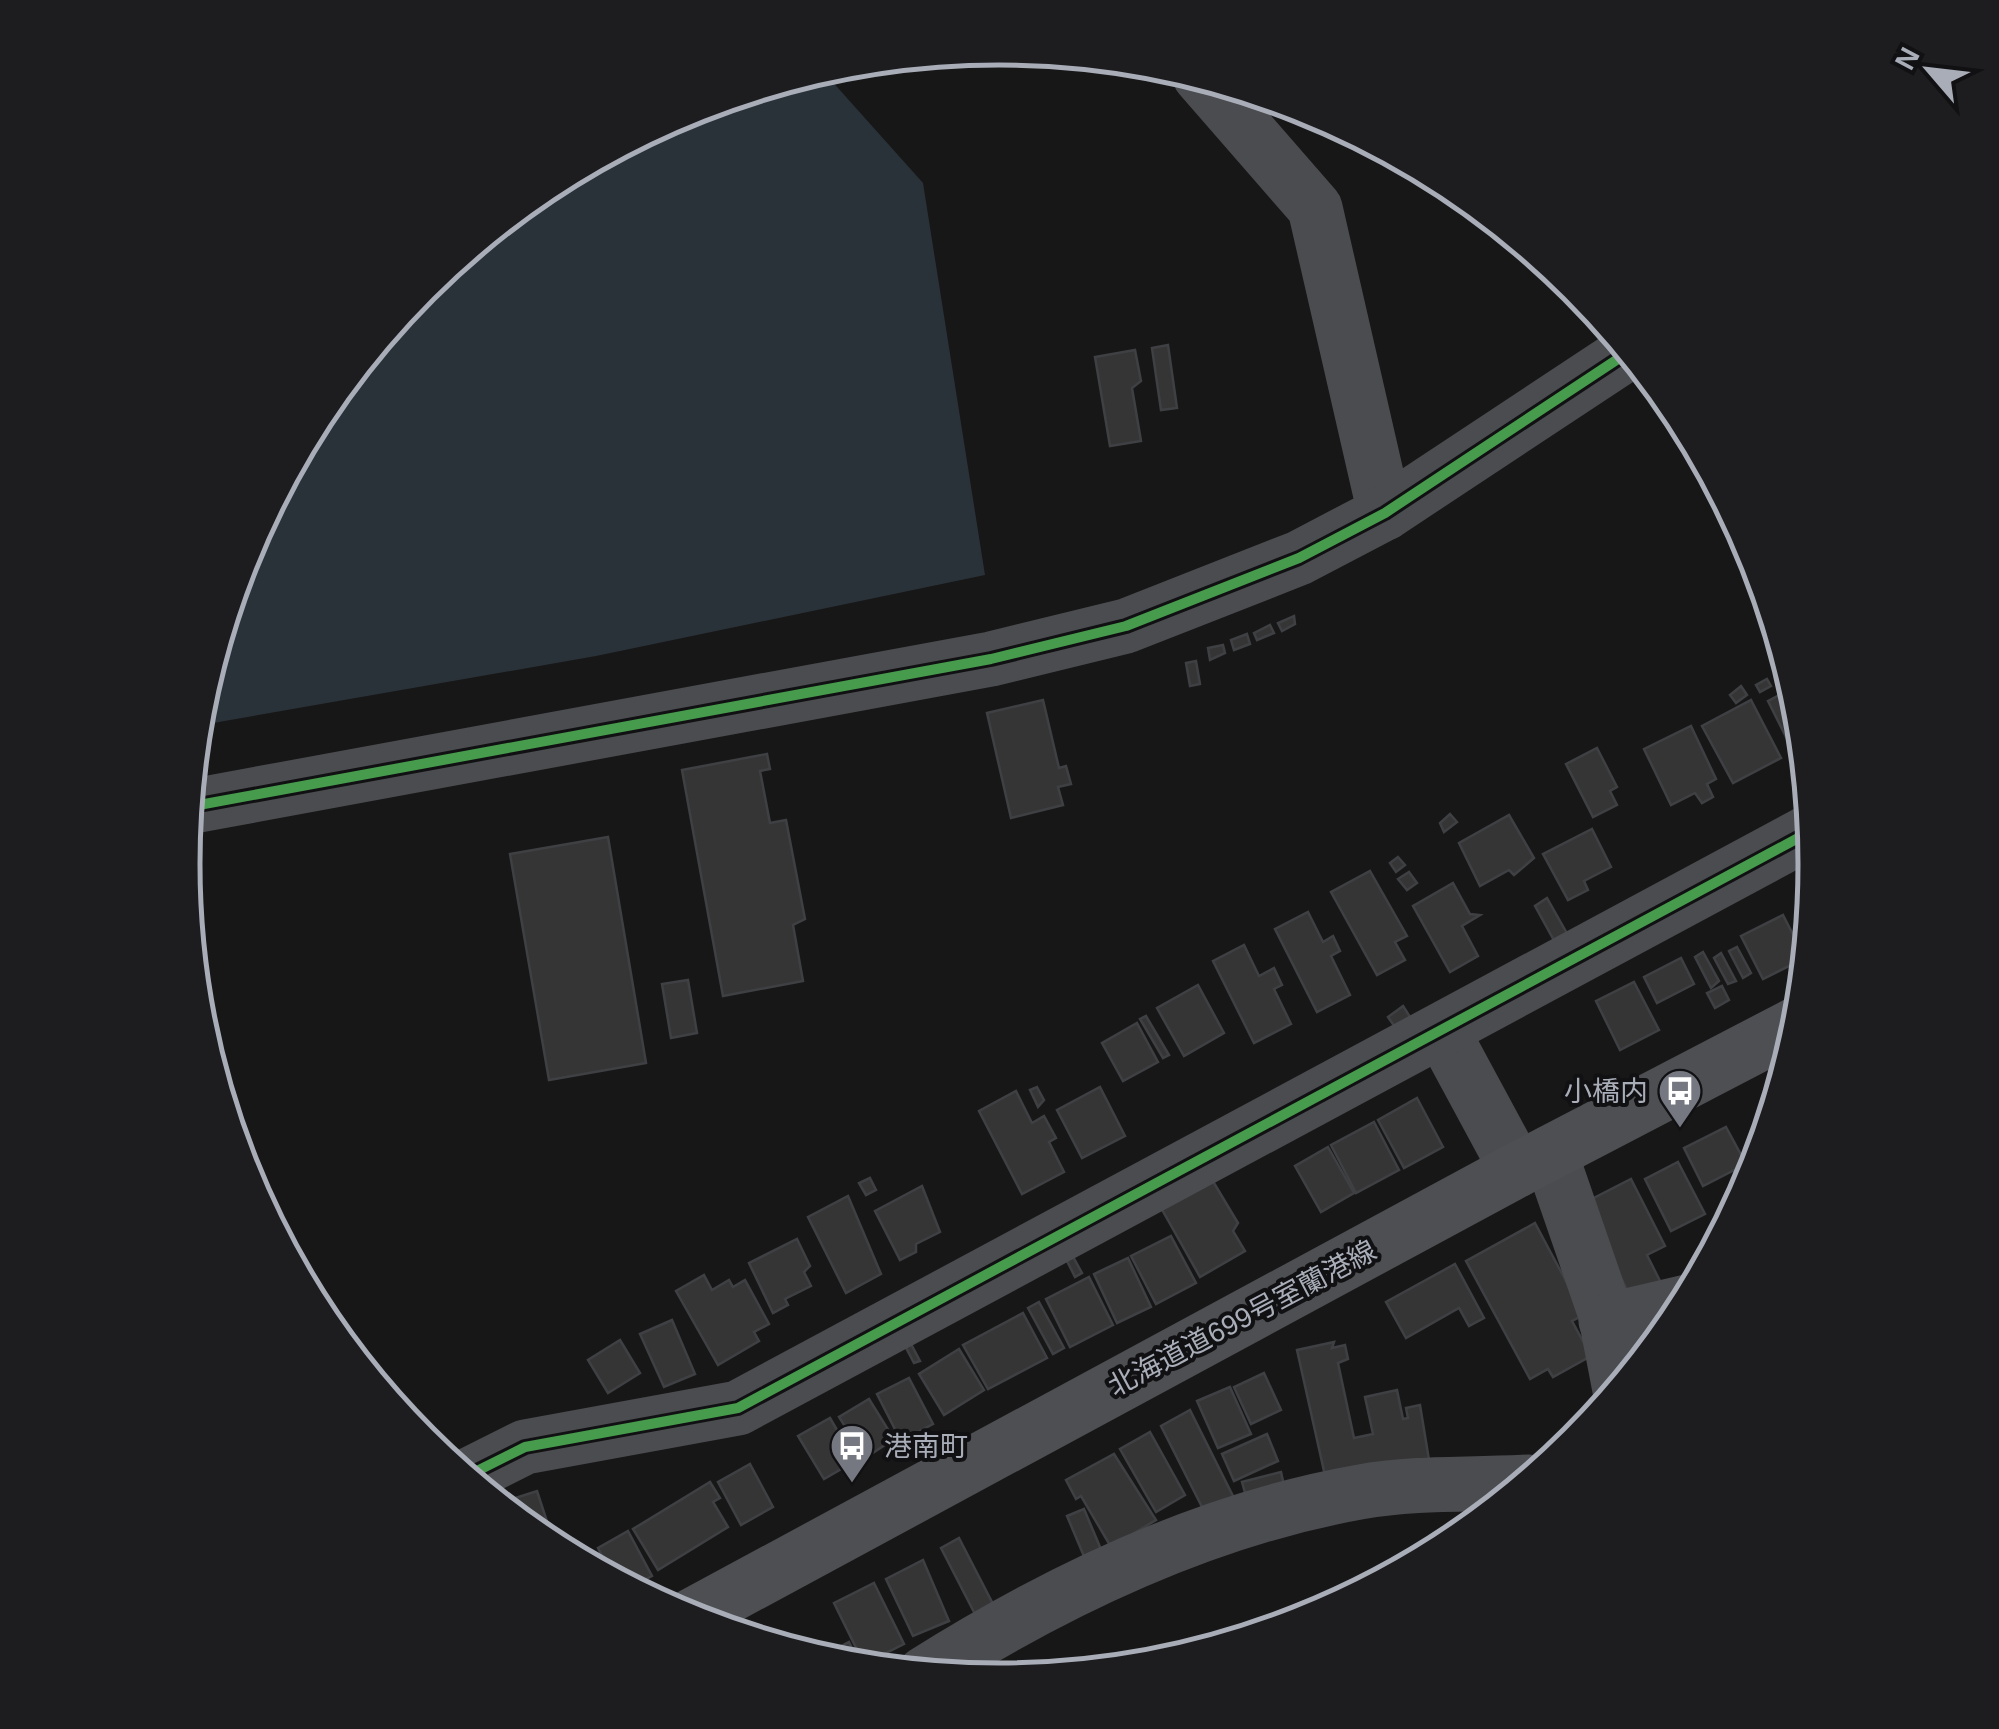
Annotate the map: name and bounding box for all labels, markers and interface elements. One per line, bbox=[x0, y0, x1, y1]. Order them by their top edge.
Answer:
north arrow bbox=[1879, 20, 1979, 120]
text: N bbox=[1889, 42, 1926, 75]
bus stop icon: 小橋内 bbox=[1657, 1068, 1703, 1129]
place label: 小橋内 bbox=[1564, 1076, 1648, 1107]
street label: 北海道道699号室蘭港線 bbox=[1103, 1235, 1381, 1402]
bus stop icon: 港南町 bbox=[829, 1423, 875, 1484]
place label: 港南町 bbox=[884, 1431, 968, 1462]

